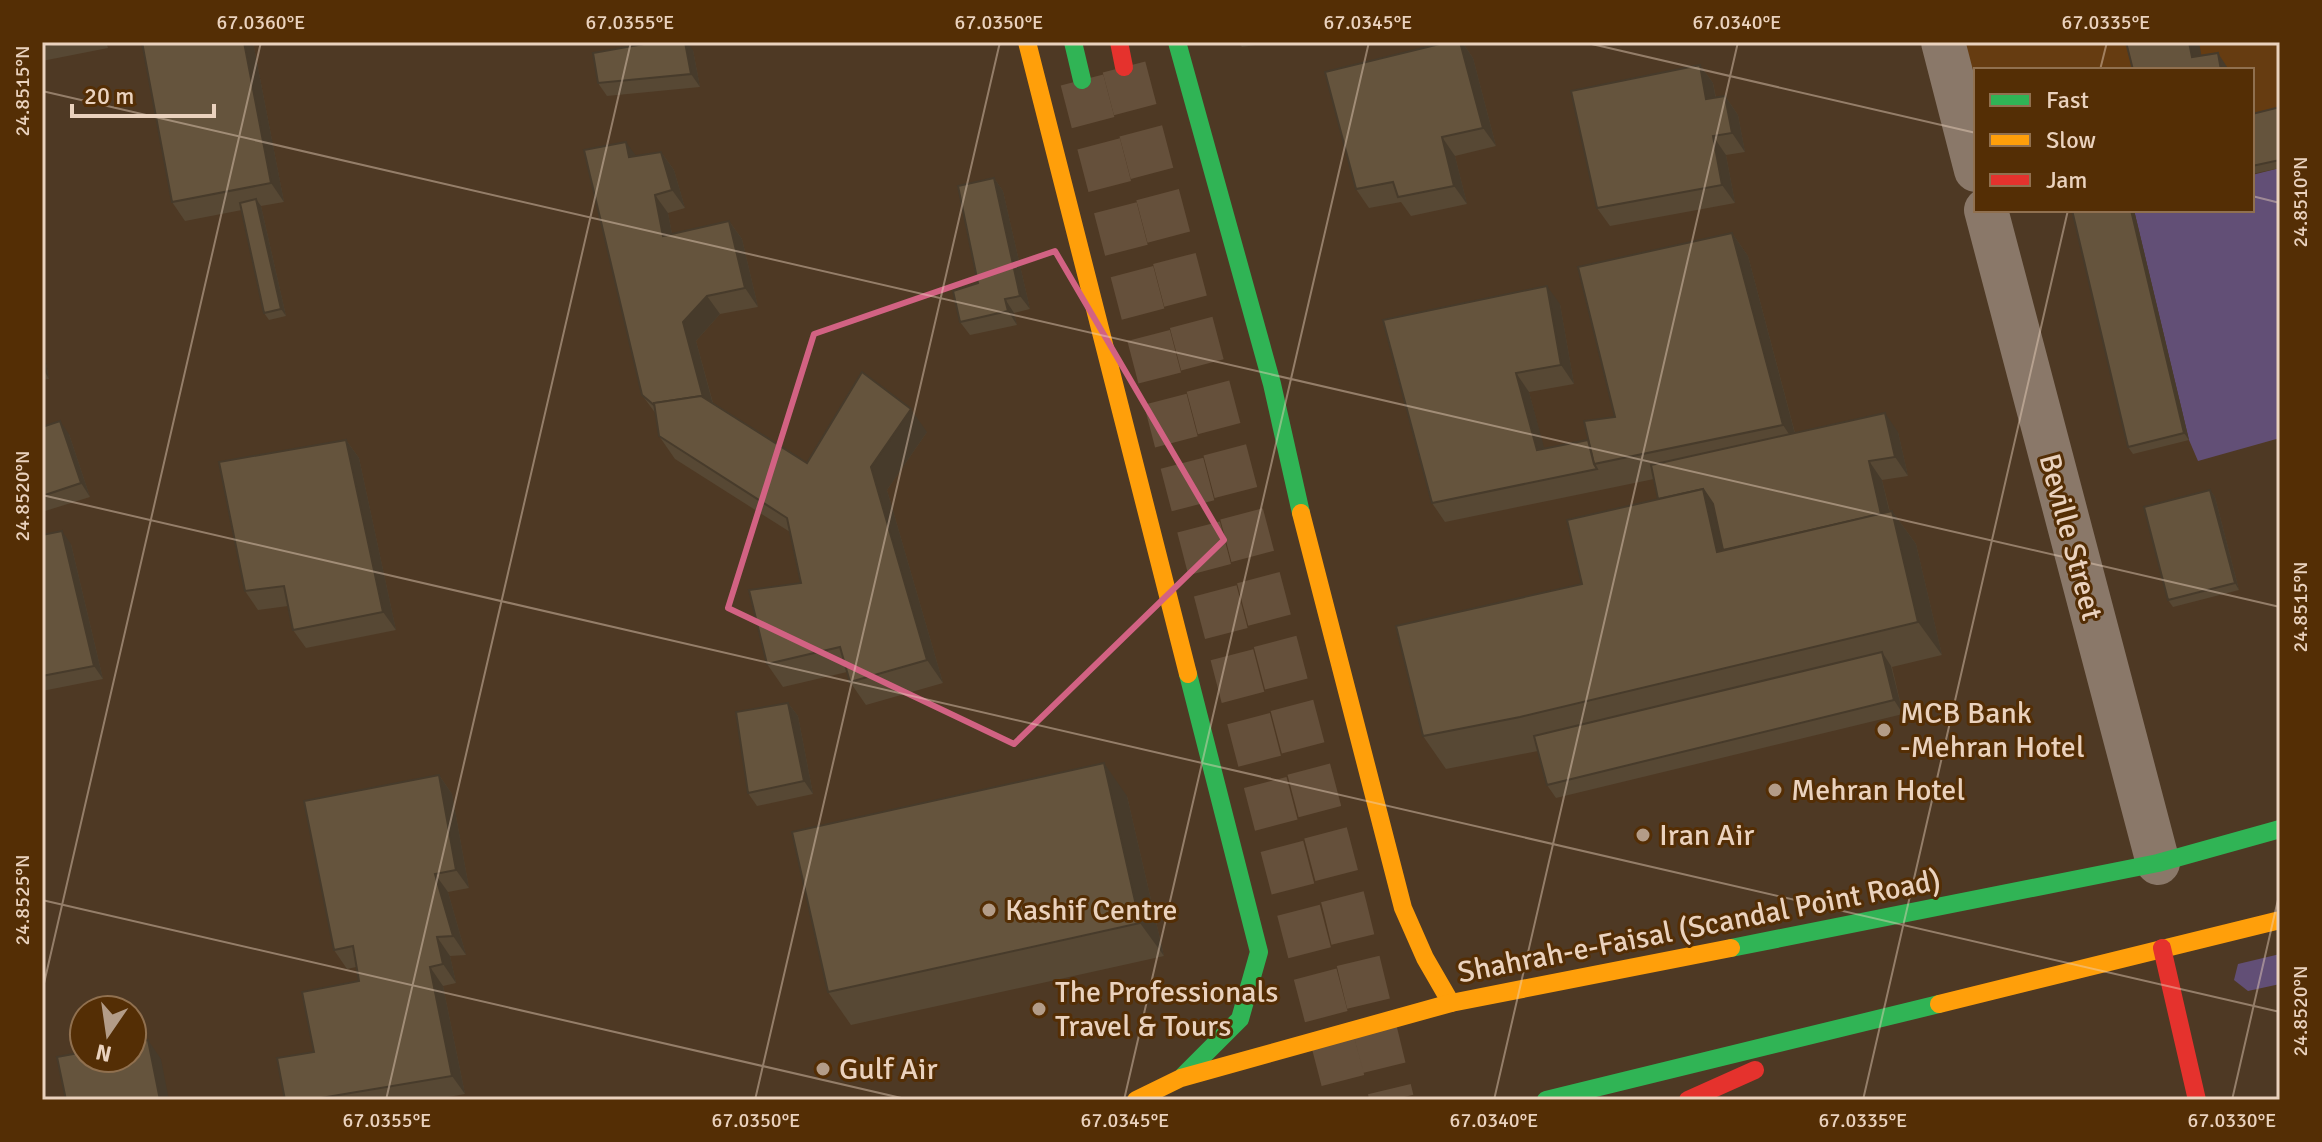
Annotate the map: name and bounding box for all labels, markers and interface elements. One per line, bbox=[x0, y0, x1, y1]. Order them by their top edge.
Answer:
text: 67.0360°E bbox=[217, 10, 305, 35]
text: 67.0355°E bbox=[586, 10, 674, 35]
text: 67.0350°E bbox=[955, 10, 1043, 35]
text: 67.0345°E bbox=[1324, 10, 1412, 35]
text: 67.0340°E bbox=[1693, 10, 1781, 35]
text: 67.0335°E bbox=[2062, 10, 2150, 35]
text: 24.8515°N bbox=[10, 45, 35, 137]
scale bar bbox=[72, 68, 214, 118]
legend bbox=[1974, 68, 2254, 212]
text: 20 m bbox=[84, 81, 134, 111]
text: Fast bbox=[2046, 85, 2089, 115]
text: Slow bbox=[2046, 125, 2096, 155]
text: 24.8510°N bbox=[2288, 156, 2313, 248]
text: Jam bbox=[2046, 165, 2087, 195]
text: 24.8520°N bbox=[10, 450, 35, 542]
street label: Beville Street bbox=[2031, 450, 2111, 625]
text: 24.8515°N bbox=[2288, 561, 2313, 653]
place label: MCB Bank -Mehran Hotel bbox=[1900, 695, 2085, 766]
marker: MCB Bank -Mehran Hotel bbox=[1875, 721, 1893, 739]
place label: Mehran Hotel bbox=[1791, 772, 1965, 809]
marker: Mehran Hotel bbox=[1766, 781, 1784, 799]
place label: Iran Air bbox=[1659, 817, 1754, 854]
marker: Iran Air bbox=[1634, 826, 1652, 844]
text: 24.8525°N bbox=[10, 854, 35, 946]
street label: Shahrah-e-Faisal (Scandal Point Road) bbox=[1455, 861, 1944, 992]
place label: Kashif Centre bbox=[1005, 892, 1177, 929]
marker: Kashif Centre bbox=[980, 901, 998, 919]
text: 24.8520°N bbox=[2288, 965, 2313, 1057]
place label: The Professionals Travel & Tours bbox=[1055, 974, 1278, 1045]
north arrow bbox=[68, 994, 148, 1074]
marker: The Professionals Travel & Tours bbox=[1030, 1000, 1048, 1018]
text: N bbox=[93, 1038, 114, 1068]
place label: Gulf Air bbox=[839, 1051, 937, 1088]
marker: Gulf Air bbox=[814, 1060, 832, 1078]
text: 67.0355°E bbox=[343, 1108, 431, 1133]
text: 67.0350°E bbox=[712, 1108, 800, 1133]
text: 67.0345°E bbox=[1081, 1108, 1169, 1133]
text: 67.0340°E bbox=[1450, 1108, 1538, 1133]
text: 67.0335°E bbox=[1819, 1108, 1907, 1133]
text: 67.0330°E bbox=[2188, 1108, 2276, 1133]

